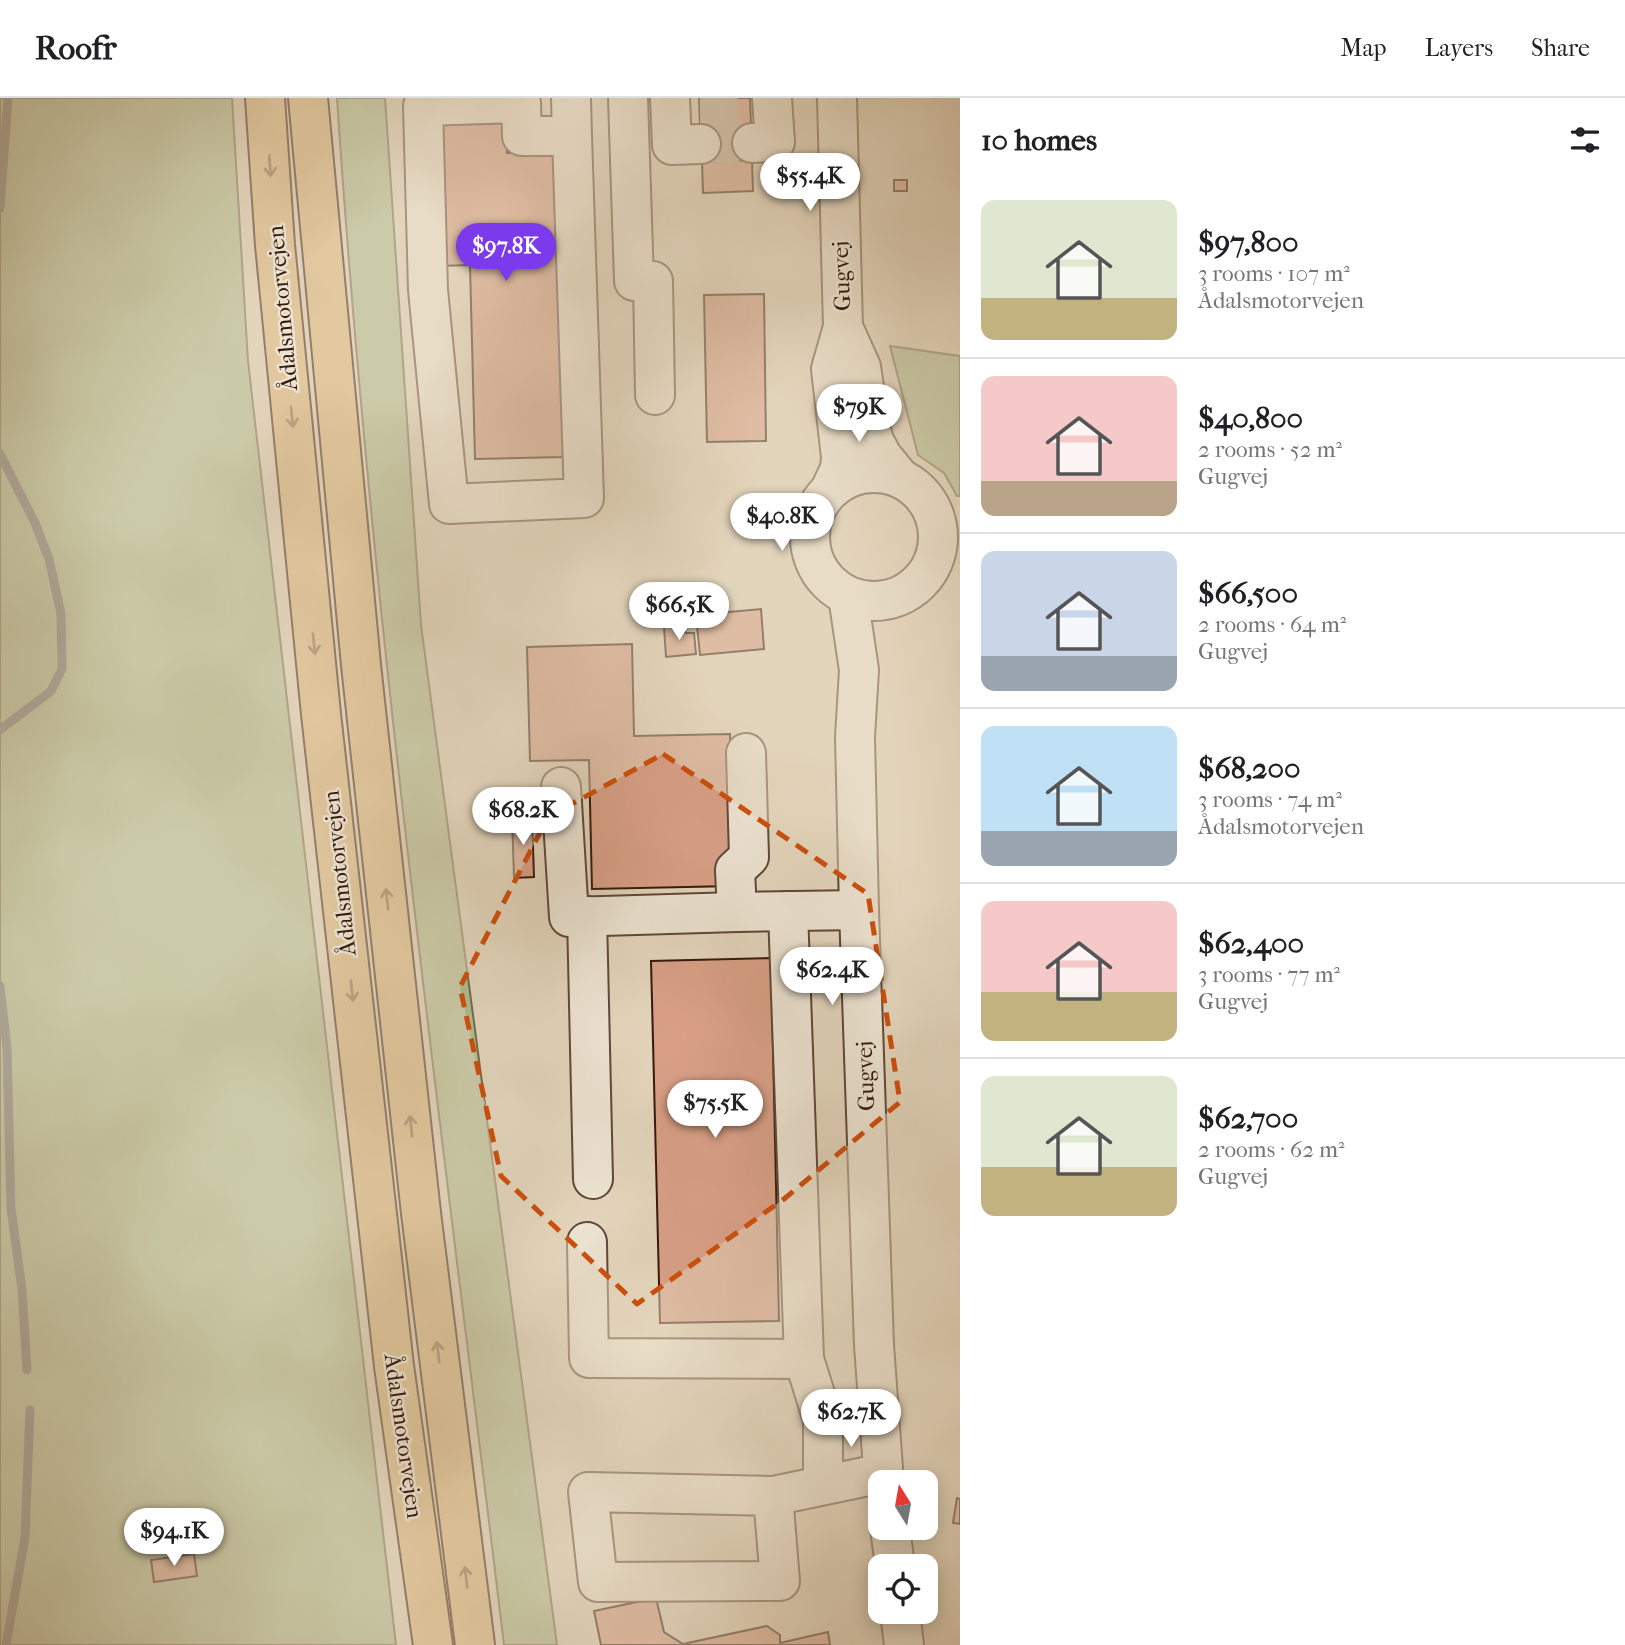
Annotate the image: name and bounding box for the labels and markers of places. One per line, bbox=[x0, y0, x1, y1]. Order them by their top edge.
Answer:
pin: $55.4K bbox=[753, 153, 867, 213]
pin: $97.8K bbox=[449, 223, 563, 283]
pin: $79K bbox=[818, 384, 900, 444]
pin: $40.8K bbox=[725, 494, 839, 553]
pin: $66.5K bbox=[622, 582, 736, 642]
pin: $68.2K bbox=[466, 788, 580, 847]
pin: $62.4K bbox=[775, 948, 889, 1007]
pin: $75.5K bbox=[658, 1080, 772, 1140]
pin: $62.7K bbox=[794, 1390, 908, 1449]
pin: $94.1K bbox=[117, 1508, 231, 1568]

